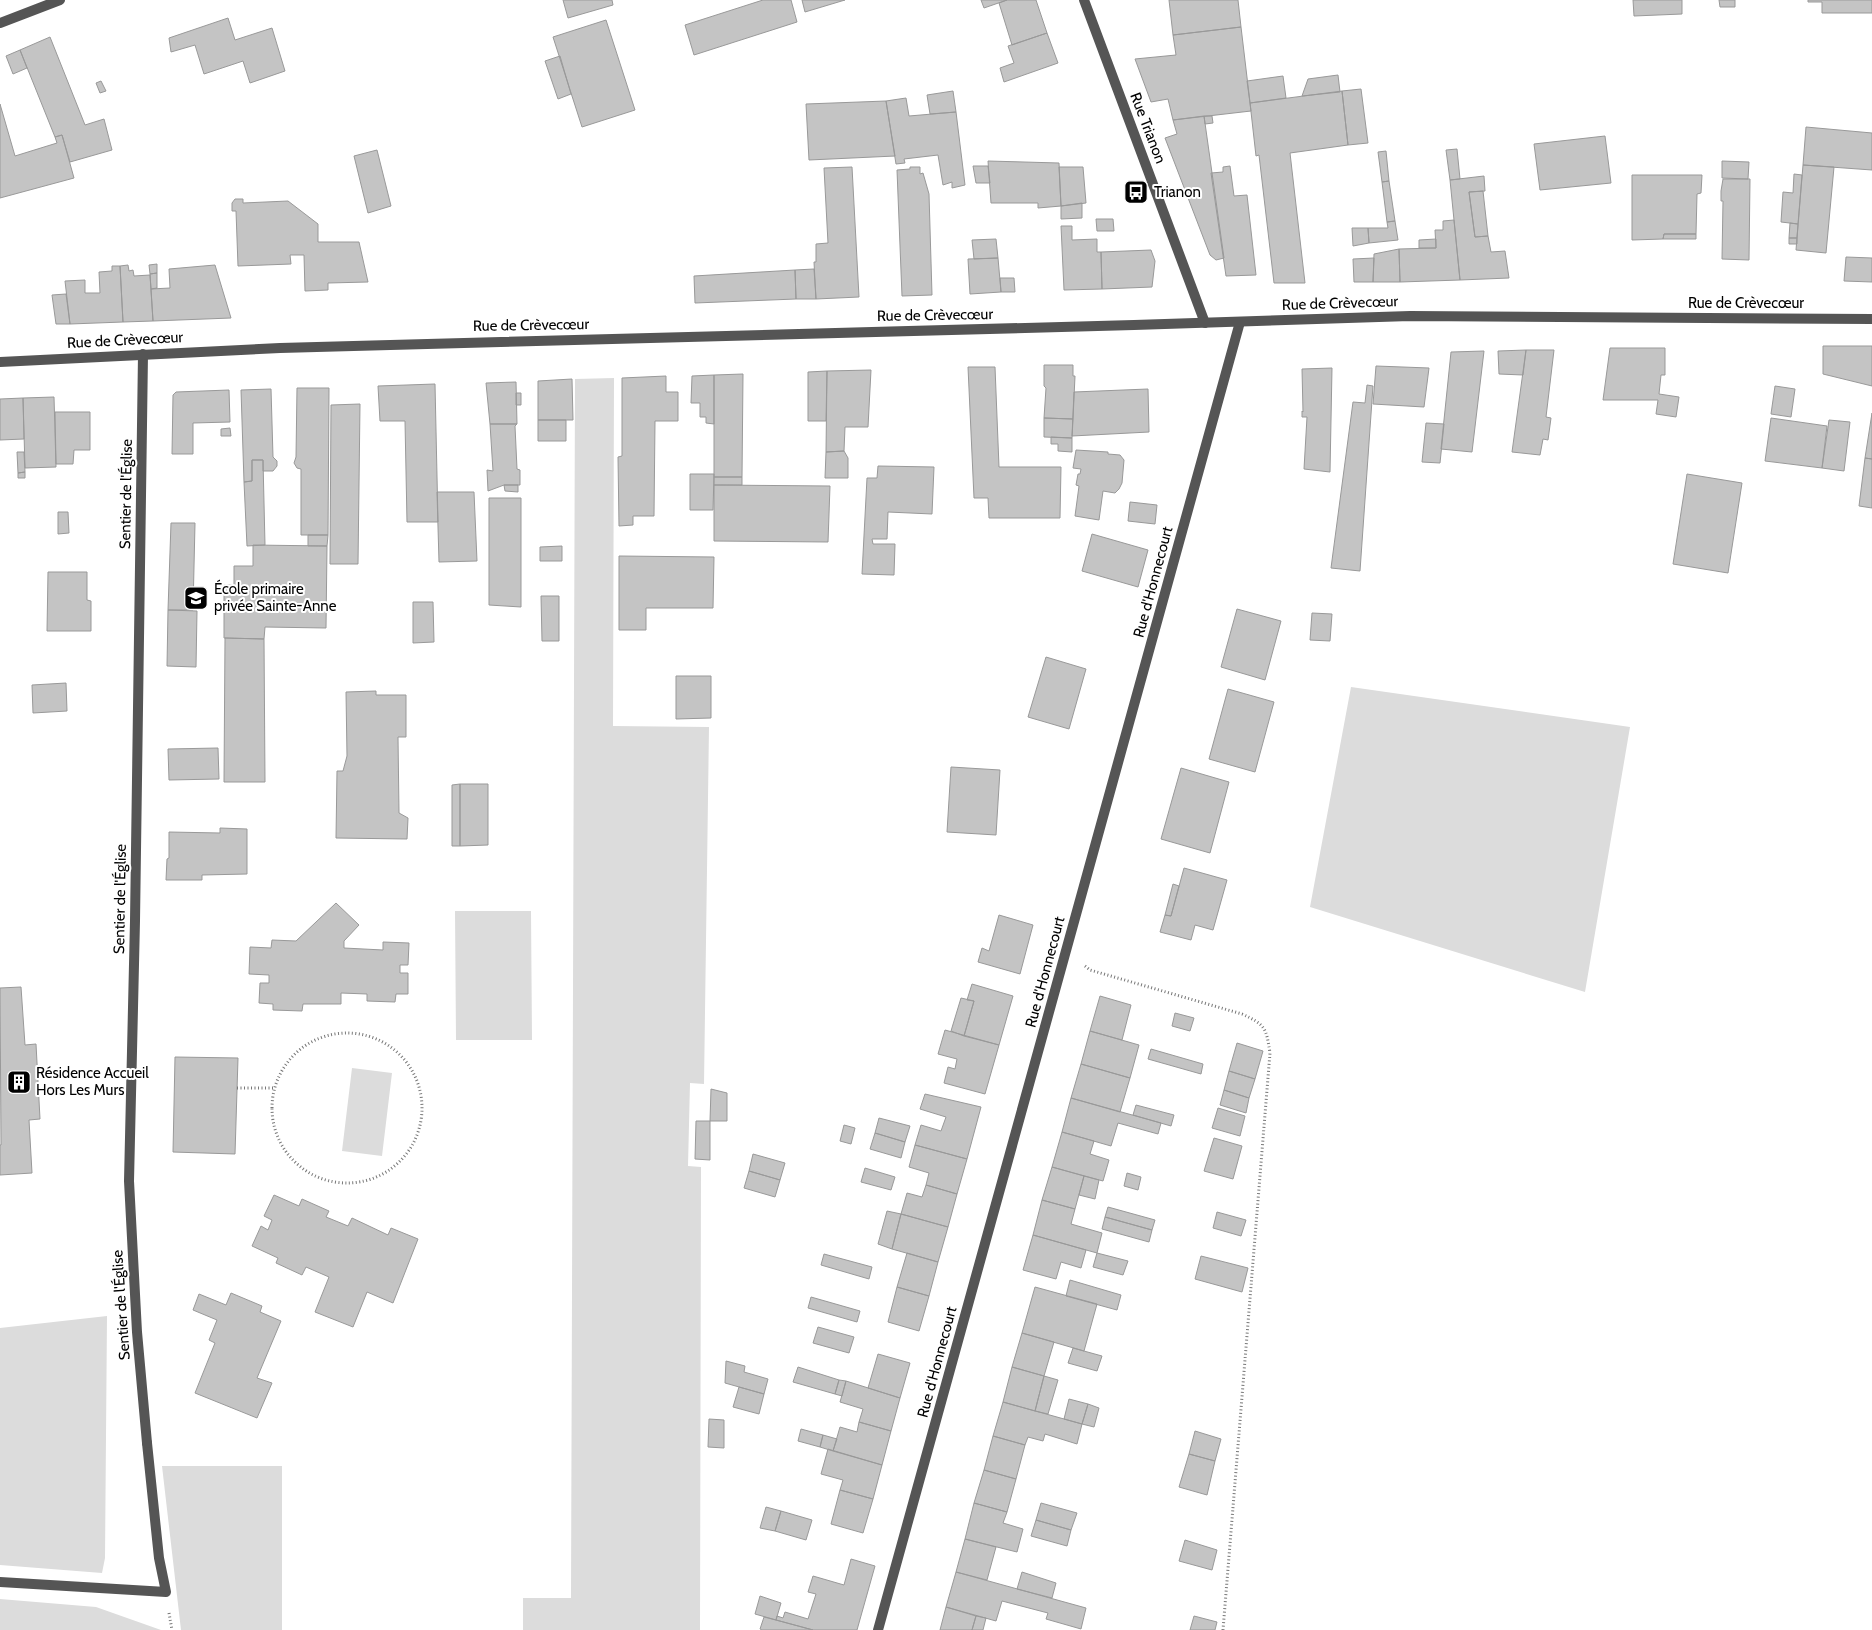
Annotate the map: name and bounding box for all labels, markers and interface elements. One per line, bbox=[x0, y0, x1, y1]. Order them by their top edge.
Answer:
street label: Rue Trianon bbox=[1126, 90, 1170, 166]
bus stop icon: Trianon bbox=[1123, 179, 1149, 205]
place label: Trianon bbox=[1154, 183, 1201, 201]
street label: Rue de Crèvecœur bbox=[1282, 292, 1399, 314]
street label: Rue de Crèvecœur bbox=[1688, 294, 1804, 312]
street label: Rue de Crèvecœur bbox=[877, 305, 994, 325]
street label: Rue de Crèvecœur bbox=[473, 315, 590, 335]
street label: Rue de Crèvecœur bbox=[66, 328, 184, 352]
street label: Sentier de l'Église bbox=[115, 438, 136, 549]
street label: Rue d'Honnecourt bbox=[1130, 524, 1176, 640]
place label: École primaire privée Sainte-Anne bbox=[214, 579, 337, 615]
school or university icon: École primaire privée Sainte-Anne bbox=[183, 585, 209, 611]
street label: Sentier de l'Église bbox=[109, 843, 130, 954]
street label: Rue d'Honnecourt bbox=[1022, 914, 1068, 1030]
place label: Résidence Accueil Hors Les Murs bbox=[36, 1064, 149, 1099]
building icon: Résidence Accueil Hors Les Murs bbox=[6, 1069, 32, 1095]
street label: Sentier de l'Église bbox=[107, 1249, 134, 1361]
street label: Rue d'Honnecourt bbox=[914, 1304, 960, 1420]

